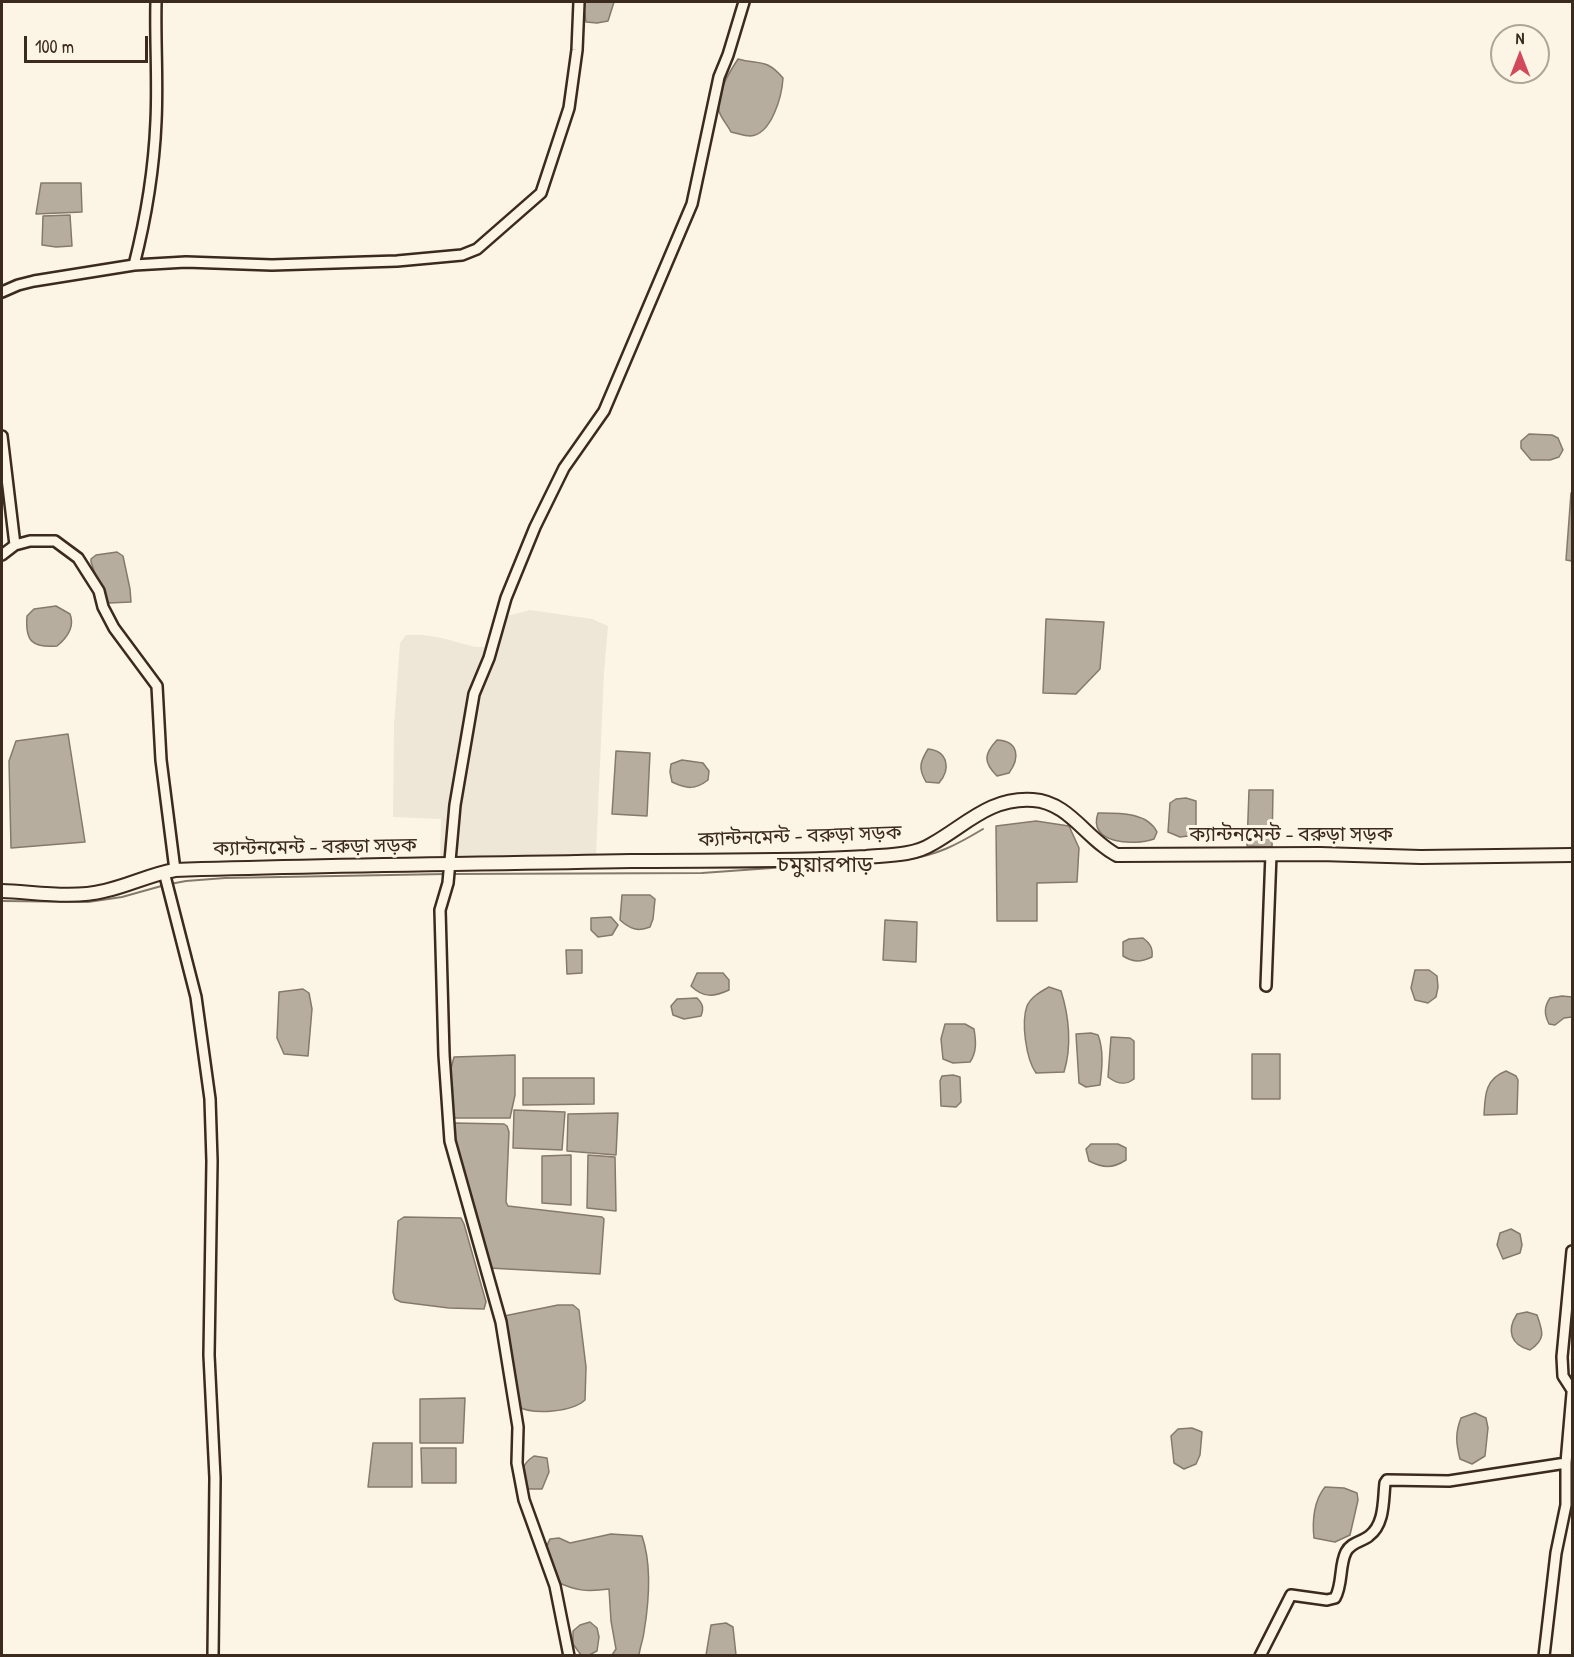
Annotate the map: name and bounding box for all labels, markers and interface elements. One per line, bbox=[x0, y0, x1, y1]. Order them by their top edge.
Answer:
scale bar bbox=[27, 24, 152, 62]
north arrow bbox=[1490, 24, 1550, 84]
text: N bbox=[1516, 27, 1524, 49]
text: 100 m bbox=[35, 34, 74, 59]
street label: ক্যান্টনমেন্ট - বরুড়া সড়ক bbox=[698, 821, 902, 853]
street label: ক্যান্টনমেন্ট - বরুড়া সড়ক bbox=[1189, 824, 1393, 848]
street label: ক্যান্টনমেন্ট - বরুড়া সড়ক bbox=[213, 834, 417, 862]
district label: চমুয়ারপাড় bbox=[777, 853, 873, 879]

